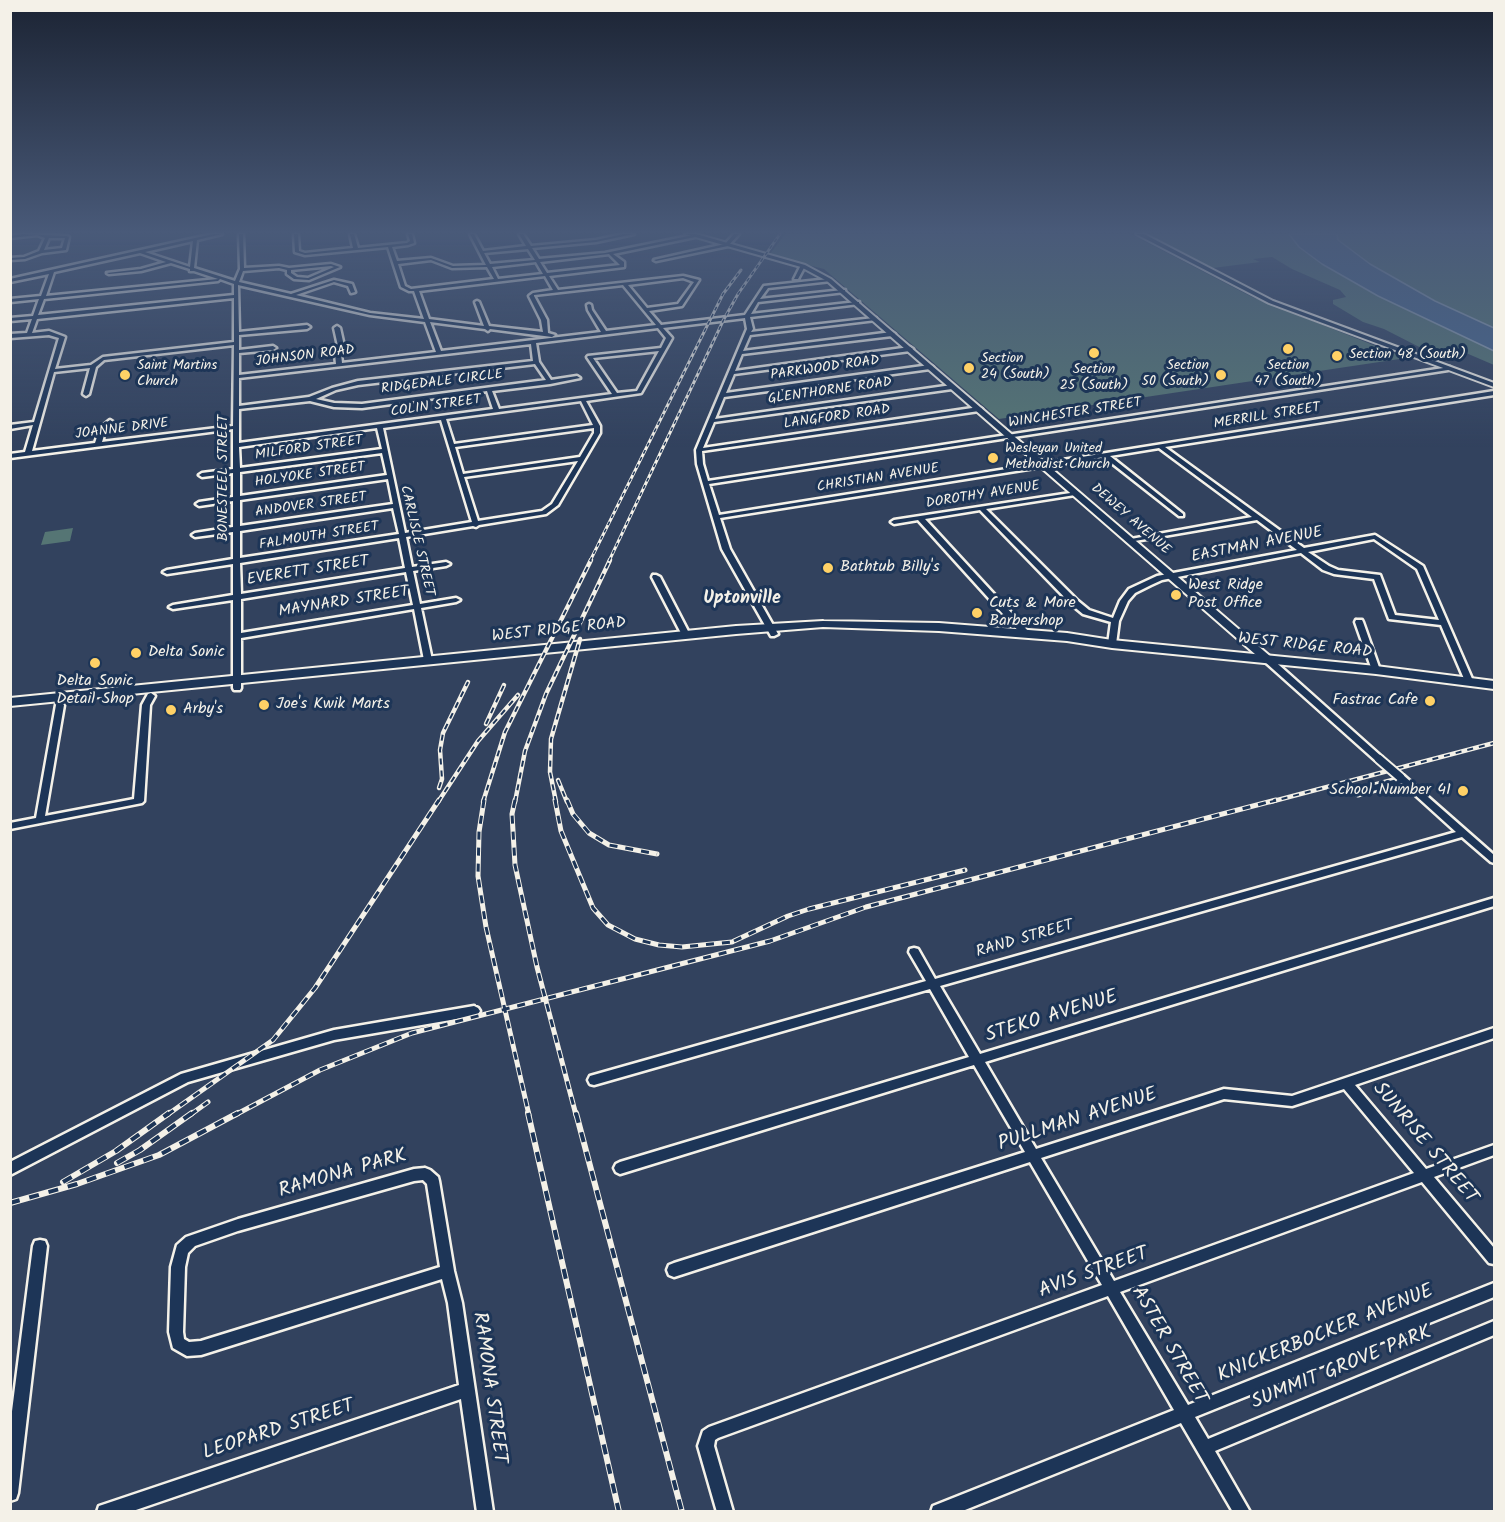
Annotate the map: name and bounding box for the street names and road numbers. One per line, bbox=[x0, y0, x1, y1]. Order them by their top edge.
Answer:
street label: JOHNSON ROAD bbox=[255, 343, 355, 371]
street label: PARKWOOD ROAD bbox=[770, 353, 880, 385]
street label: RIDGEDALE CIRCLE bbox=[380, 367, 504, 399]
street label: GLENTHORNE ROAD bbox=[767, 375, 893, 409]
street label: COLIN STREET bbox=[390, 392, 482, 422]
street label: WINCHESTER STREET bbox=[1007, 395, 1143, 433]
street label: MERRILL STREET bbox=[1212, 400, 1322, 434]
street label: LANGFORD ROAD bbox=[783, 402, 891, 434]
street label: BONESTEEL STREET bbox=[217, 415, 233, 541]
street label: JOANNE DRIVE bbox=[75, 416, 169, 444]
street label: MILFORD STREET bbox=[254, 433, 364, 465]
street label: HOLYOKE STREET bbox=[254, 460, 366, 492]
street label: CHRISTIAN AVENUE bbox=[816, 461, 940, 497]
street label: DOROTHY AVENUE bbox=[925, 479, 1041, 513]
street label: DEWEY AVENUE bbox=[1087, 481, 1173, 559]
street label: CARLISLE STREET bbox=[395, 484, 437, 598]
street label: ANDOVER STREET bbox=[254, 490, 368, 522]
street label: FALMOUTH STREET bbox=[258, 519, 380, 555]
street label: EASTMAN AVENUE bbox=[1190, 524, 1324, 568]
street label: EVERETT STREET bbox=[246, 553, 370, 591]
street label: MAYNARD STREET bbox=[277, 583, 411, 623]
street label: WEST RIDGE ROAD bbox=[491, 614, 627, 648]
street label: WEST RIDGE ROAD bbox=[1237, 630, 1373, 664]
street label: RAND STREET bbox=[974, 917, 1076, 963]
street label: STEKO AVENUE bbox=[983, 987, 1121, 1049]
street label: SUNRISE STREET bbox=[1366, 1078, 1482, 1210]
street label: PULLMAN AVENUE bbox=[995, 1084, 1161, 1158]
street label: RAMONA PARK bbox=[276, 1145, 410, 1205]
street label: AVIS STREET bbox=[1036, 1243, 1152, 1305]
street label: KNICKERBOCKER AVENUE bbox=[1215, 1281, 1437, 1389]
street label: ASTER STREET bbox=[1125, 1283, 1211, 1409]
street label: RAMONA STREET bbox=[465, 1311, 511, 1465]
street label: SUMMIT GROVE PARK bbox=[1248, 1322, 1436, 1416]
street label: LEOPARD STREET bbox=[200, 1395, 358, 1467]

